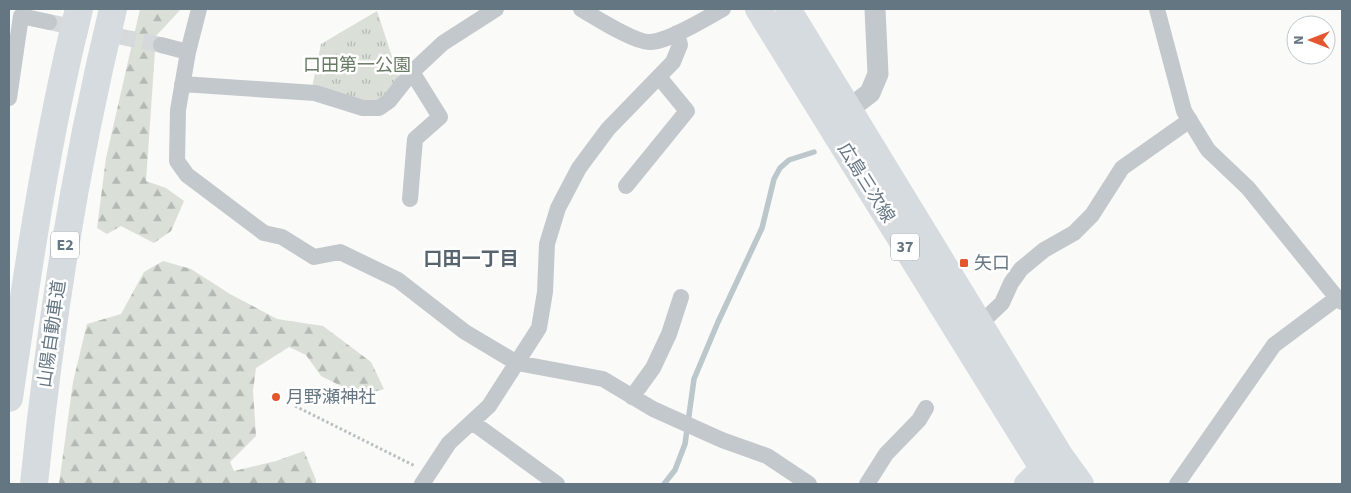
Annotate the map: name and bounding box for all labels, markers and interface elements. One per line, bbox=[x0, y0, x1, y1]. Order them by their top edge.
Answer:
north arrow bbox=[1286, 15, 1336, 65]
text: N bbox=[1289, 35, 1309, 45]
park label: 口田第一公園 bbox=[303, 53, 411, 78]
street label: 広島三次線 bbox=[832, 138, 900, 228]
road number: E2 bbox=[51, 232, 79, 258]
road number: 37 bbox=[891, 233, 919, 260]
district label: 口田一丁目 bbox=[423, 246, 519, 273]
place label: 矢口 bbox=[974, 251, 1010, 276]
marker: 矢口 bbox=[958, 257, 970, 269]
street label: 山陽自動車道 bbox=[32, 279, 72, 389]
place label: 月野瀬神社 bbox=[286, 385, 376, 410]
marker: 月野瀬神社 bbox=[270, 391, 282, 403]

